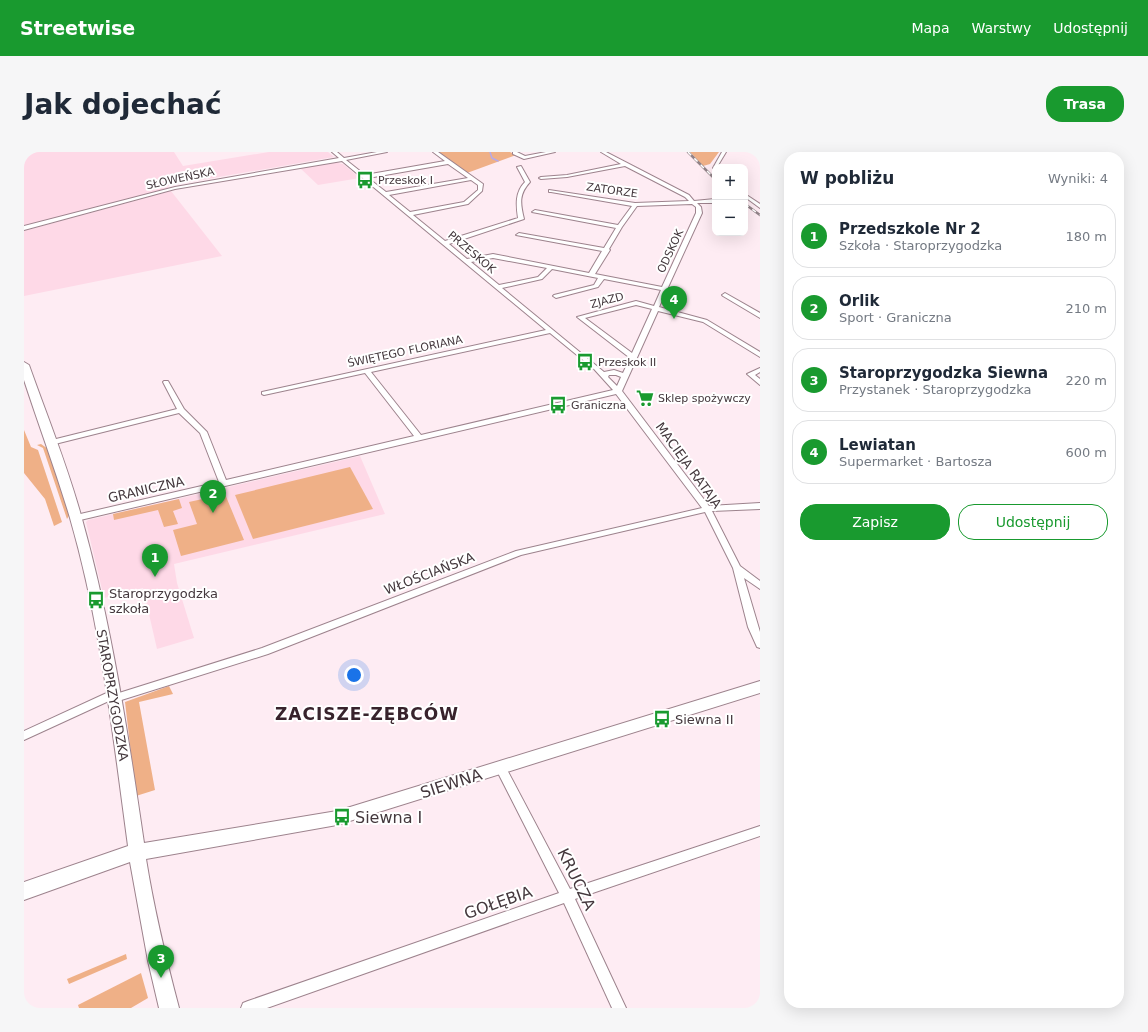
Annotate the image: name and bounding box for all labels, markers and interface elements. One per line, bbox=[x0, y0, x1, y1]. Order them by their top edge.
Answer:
text: Streetwise bbox=[20, 17, 135, 39]
text: Mapa bbox=[911, 20, 950, 36]
text: Warstwy bbox=[972, 20, 1031, 36]
text: Udostępnij bbox=[1053, 20, 1128, 36]
button: Trasa bbox=[1046, 86, 1124, 122]
text: Jak dojechać bbox=[24, 88, 222, 121]
map controls bbox=[712, 164, 748, 236]
button: + bbox=[712, 164, 748, 200]
street label: SŁOWEŃSKA bbox=[145, 165, 216, 192]
text: W pobliżu bbox=[800, 168, 894, 188]
bus stop icon: Przeskok I bbox=[355, 170, 375, 190]
text: Wyniki: 4 bbox=[1048, 171, 1108, 186]
place label: Przeskok I bbox=[378, 174, 433, 187]
street label: ZATORZE bbox=[585, 180, 638, 201]
button: − bbox=[712, 200, 748, 236]
text: Przedszkole Nr 2 bbox=[839, 220, 981, 238]
street label: ODSKOK bbox=[655, 227, 687, 275]
street label: PRZESKOK bbox=[445, 229, 499, 277]
text: 1 bbox=[809, 229, 819, 244]
text: 180 m bbox=[1065, 229, 1107, 244]
text: Szkoła · Staroprzygodzka bbox=[839, 238, 1002, 253]
pin: 4 bbox=[661, 286, 687, 319]
street label: ZJAZD bbox=[589, 290, 625, 311]
text: Orlik bbox=[839, 292, 879, 310]
text: 2 bbox=[809, 301, 819, 316]
text: 210 m bbox=[1065, 301, 1107, 316]
text: Sport · Graniczna bbox=[839, 310, 952, 325]
street label: ŚWIĘTEGO FLORIANA bbox=[346, 333, 464, 370]
bus stop icon: Przeskok II bbox=[575, 352, 595, 372]
place label: Przeskok II bbox=[598, 356, 656, 369]
text: Staroprzygodzka Siewna bbox=[839, 364, 1048, 382]
text: 3 bbox=[809, 373, 819, 388]
text: 220 m bbox=[1065, 373, 1107, 388]
text: Przystanek · Staroprzygodzka bbox=[839, 382, 1031, 397]
supermarket icon: Sklep spożywczy bbox=[635, 388, 655, 408]
place label: Sklep spożywczy bbox=[658, 392, 751, 405]
bus stop icon: Graniczna bbox=[548, 395, 568, 415]
place label: Graniczna bbox=[571, 399, 626, 412]
street label: MACIEJA RATAJA bbox=[652, 419, 725, 511]
text: Lewiatan bbox=[839, 436, 916, 454]
text: 4 bbox=[809, 445, 819, 460]
text: 600 m bbox=[1065, 445, 1107, 460]
text: Supermarket · Bartosza bbox=[839, 454, 992, 469]
street label: GRANICZNA bbox=[107, 473, 186, 506]
pin: 2 bbox=[200, 480, 226, 513]
button: Zapisz bbox=[800, 504, 950, 540]
button: Udostępnij bbox=[958, 504, 1108, 540]
pin: 1 bbox=[142, 544, 168, 577]
street label: WŁOŚCIAŃSKA bbox=[382, 549, 477, 598]
place label: Staroprzygodzka szkoła bbox=[109, 586, 218, 616]
bus stop icon: Staroprzygodzka szkoła bbox=[86, 590, 106, 610]
street label: STAROPRZYGODZKA bbox=[94, 628, 131, 762]
your location bbox=[344, 665, 364, 685]
district label: ZACISZE-ZĘBCÓW bbox=[275, 703, 459, 724]
bus stop icon: Siewna II bbox=[652, 709, 672, 729]
place label: Siewna II bbox=[675, 712, 734, 727]
street label: SIEWNA bbox=[418, 765, 484, 802]
bus stop icon: Siewna I bbox=[332, 807, 352, 827]
place label: Siewna I bbox=[355, 808, 422, 827]
street label: KRUCZA bbox=[553, 845, 600, 913]
street label: GOŁĘBIA bbox=[462, 882, 535, 923]
pin: 3 bbox=[148, 945, 174, 978]

